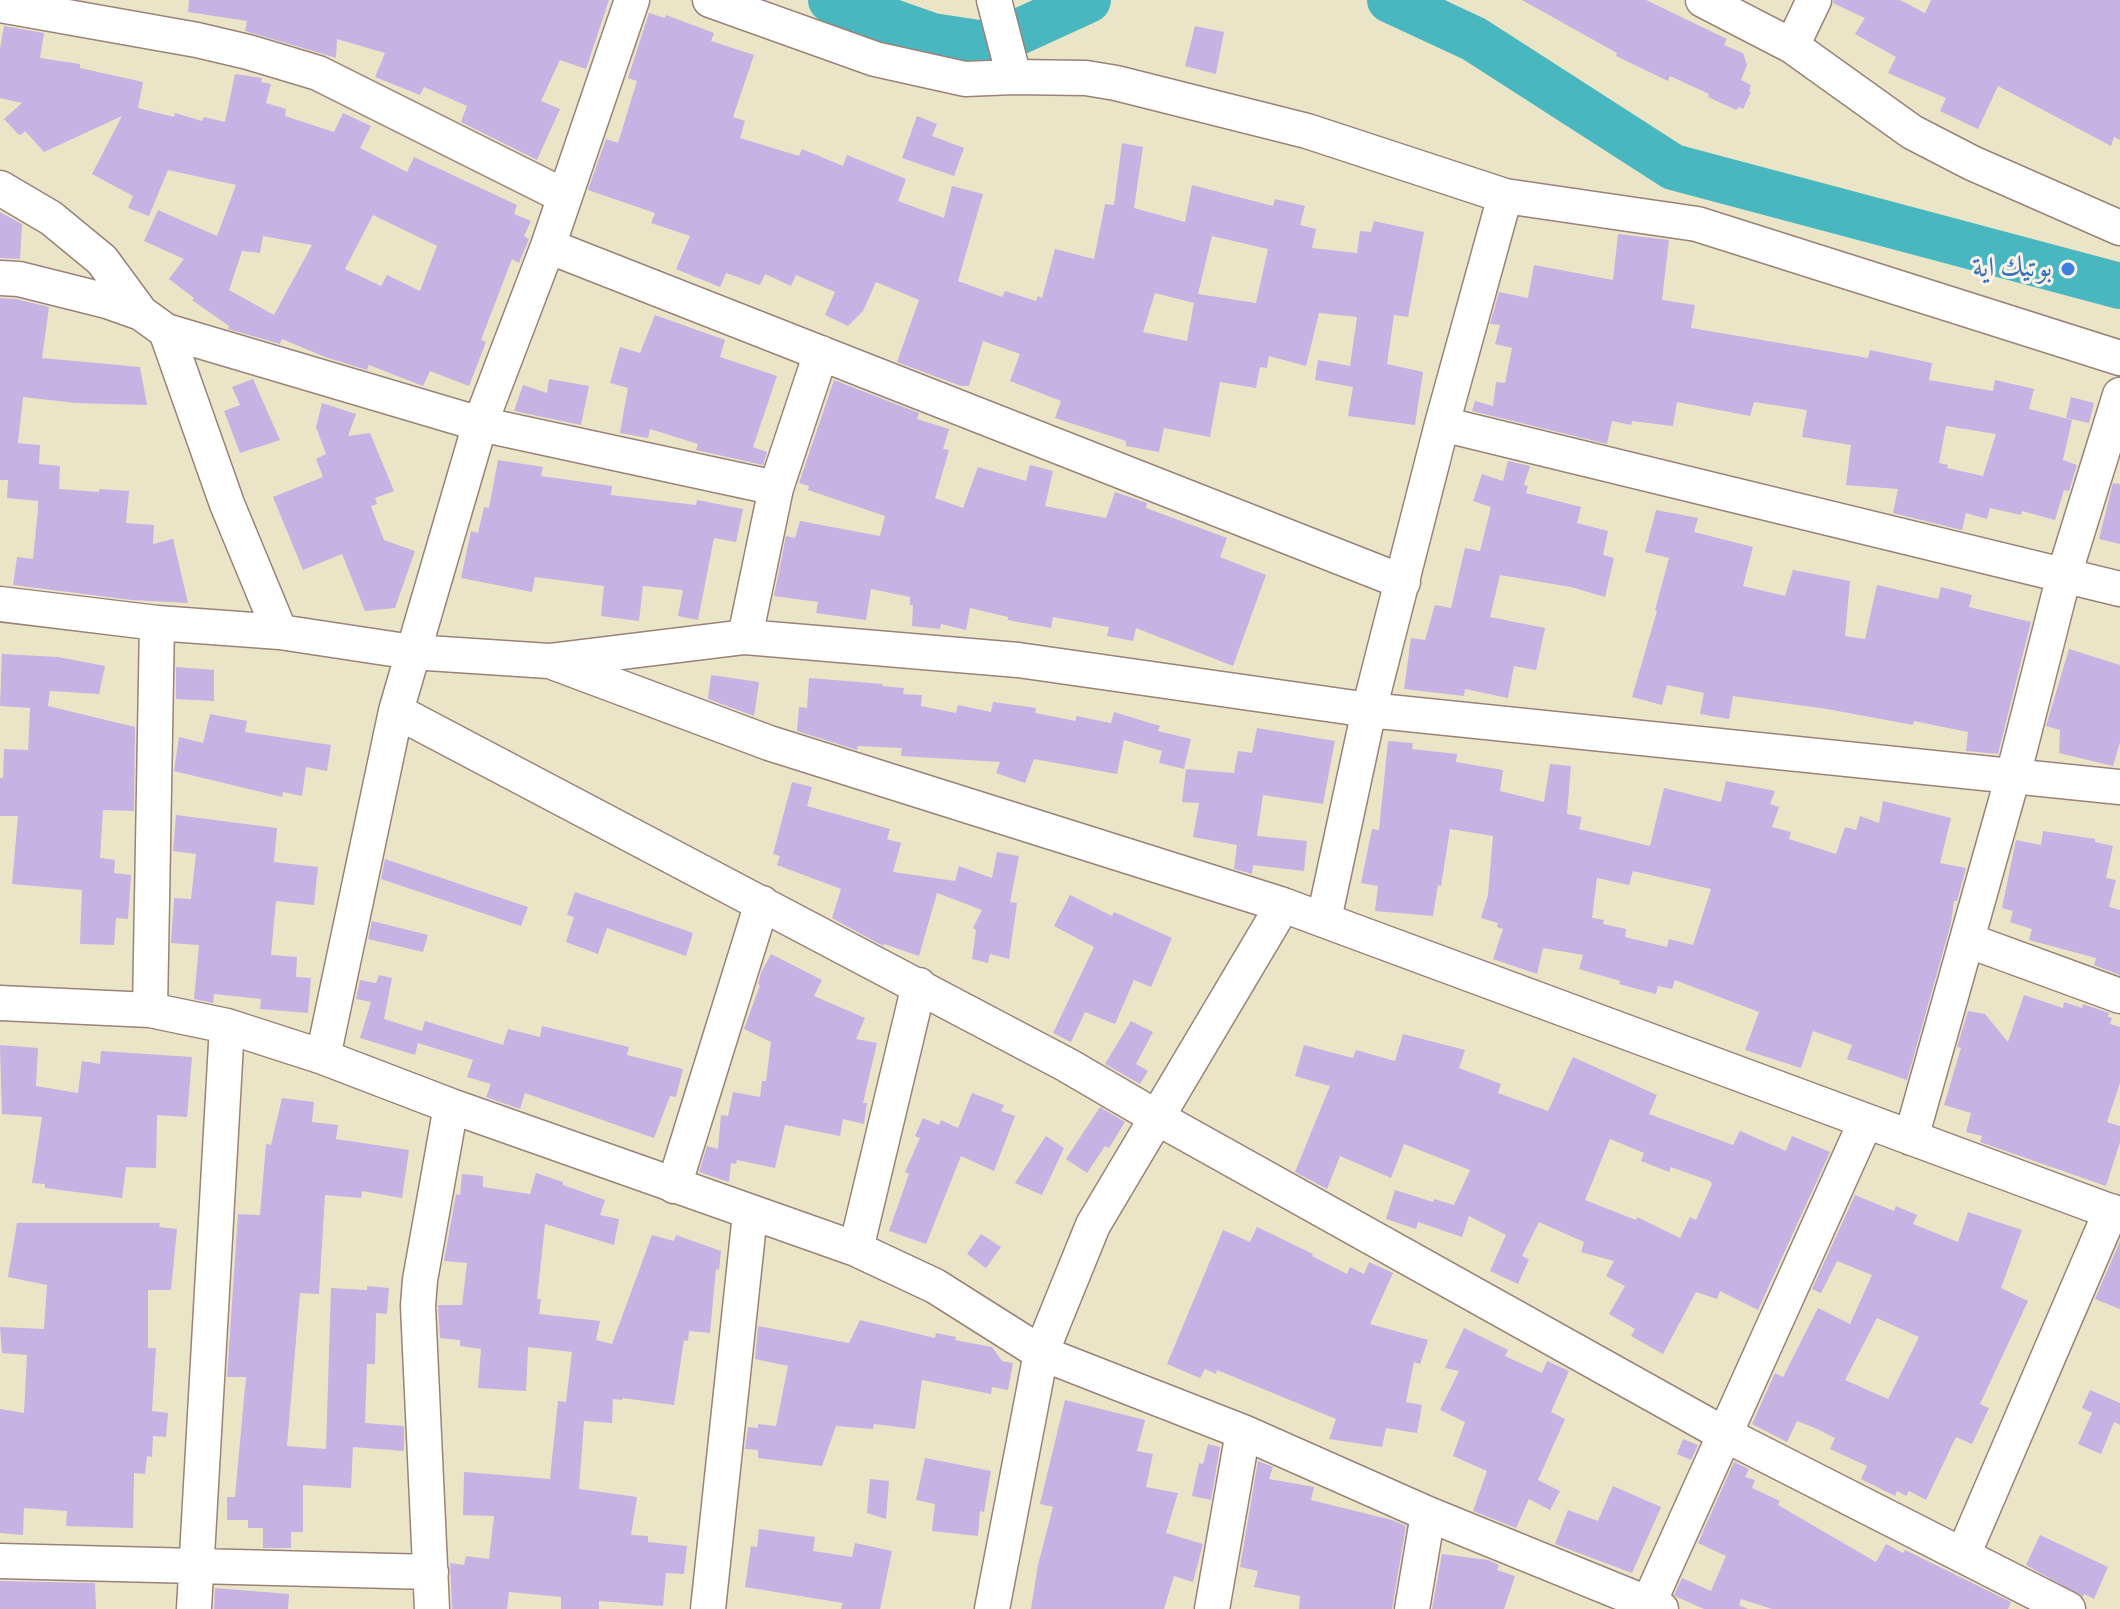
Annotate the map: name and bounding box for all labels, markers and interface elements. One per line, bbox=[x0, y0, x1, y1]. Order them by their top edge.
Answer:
place label: بوتيك اية bbox=[1972, 252, 2052, 286]
marker: بوتيك اية bbox=[2059, 260, 2077, 278]

